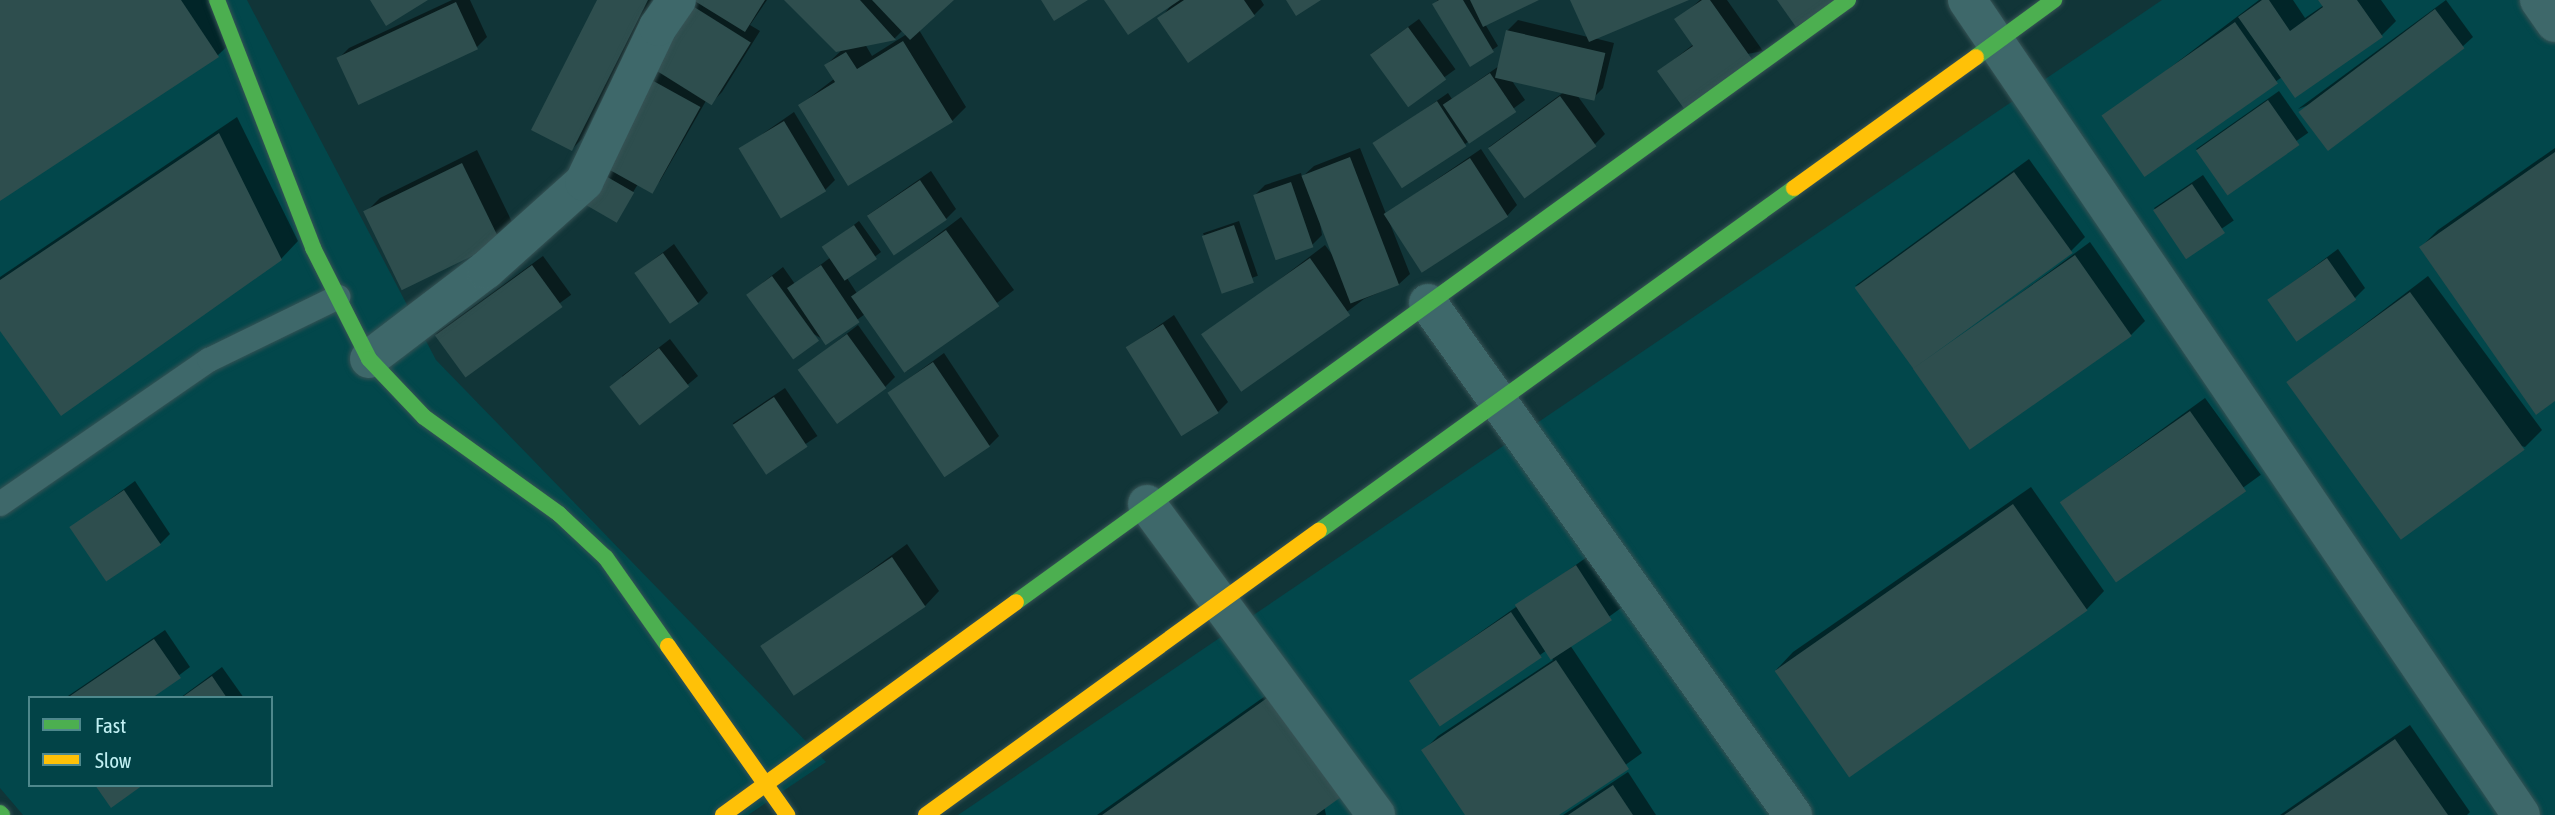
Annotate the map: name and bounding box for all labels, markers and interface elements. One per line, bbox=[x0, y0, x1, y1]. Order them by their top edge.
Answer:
legend bbox=[28, 696, 273, 787]
text: Fast bbox=[95, 713, 126, 737]
text: Slow bbox=[95, 748, 131, 772]

